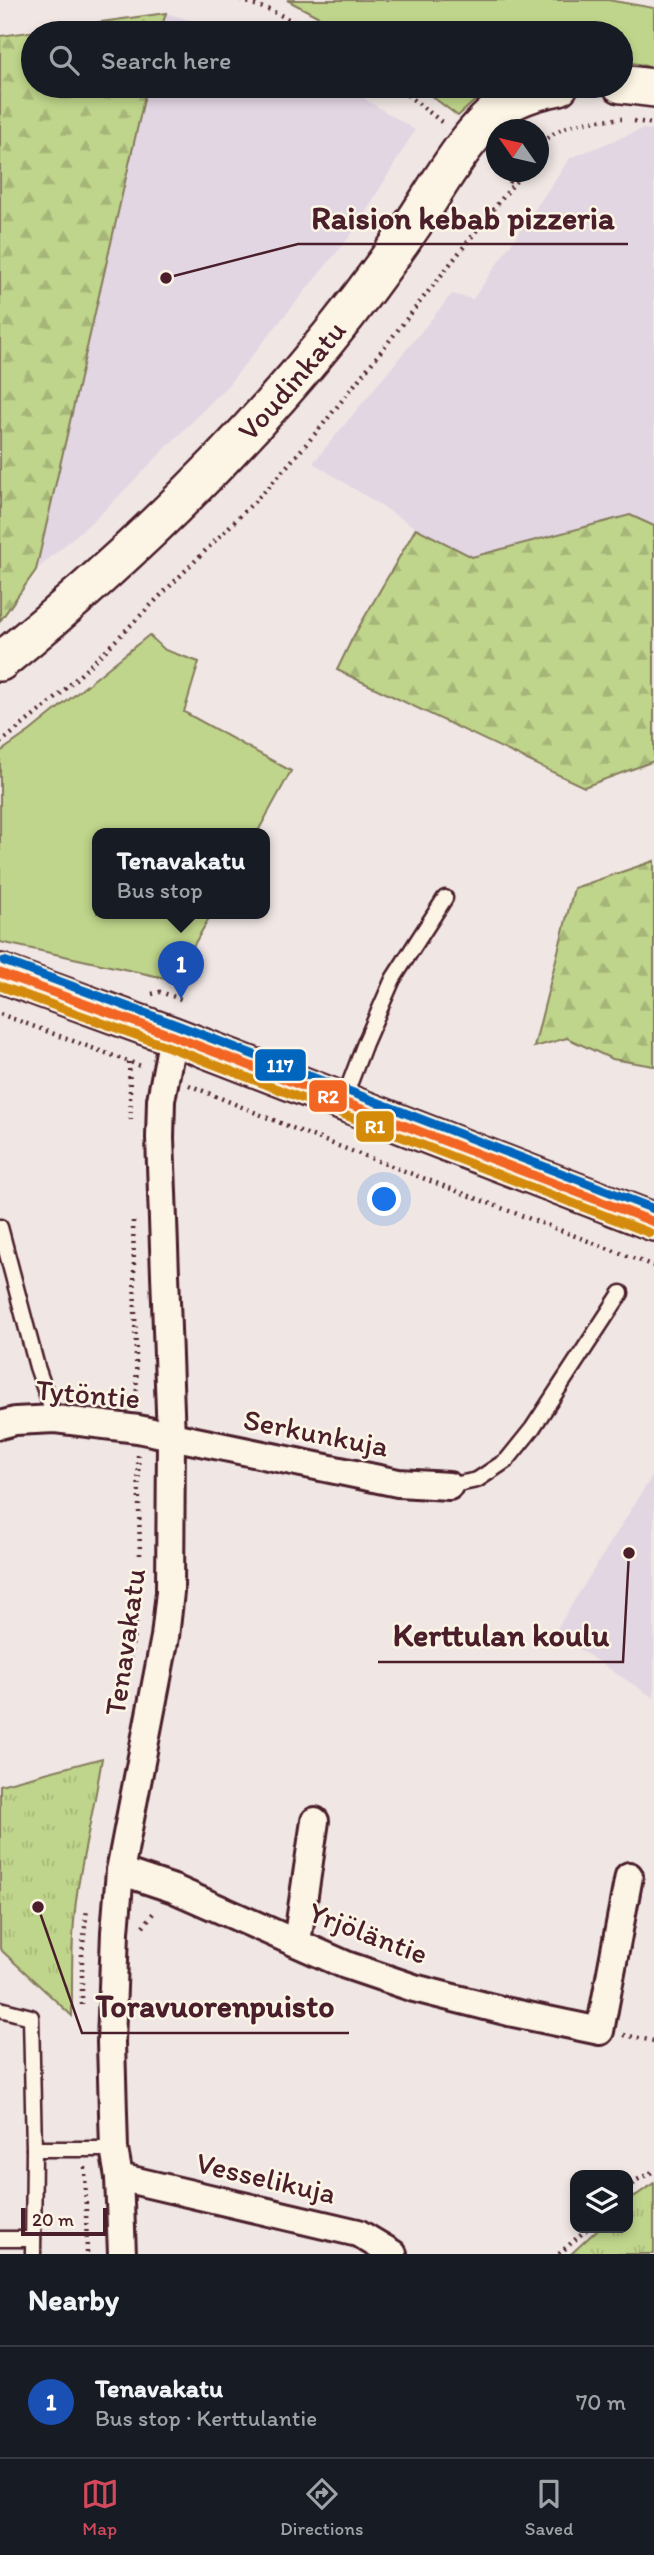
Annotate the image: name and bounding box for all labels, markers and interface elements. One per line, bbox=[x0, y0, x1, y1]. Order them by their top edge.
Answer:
search box bbox=[21, 21, 633, 98]
icon: search bbox=[45, 41, 83, 79]
text: Search here bbox=[101, 44, 231, 76]
north arrow bbox=[486, 119, 549, 182]
callout: Raision kebab pizzeria bbox=[298, 191, 628, 244]
text: Raision kebab pizzeria bbox=[311, 199, 615, 237]
street label: Voudinkatu bbox=[229, 313, 353, 448]
popup bbox=[92, 828, 270, 919]
text: Tenavakatu bbox=[117, 844, 245, 876]
text: Bus stop bbox=[117, 876, 203, 904]
pin: 1 bbox=[158, 941, 204, 999]
line badge: 117 bbox=[254, 1048, 307, 1082]
text: 117 bbox=[266, 1054, 294, 1077]
line badge: R2 bbox=[308, 1079, 348, 1113]
text: R2 bbox=[317, 1085, 339, 1108]
line badge: R1 bbox=[355, 1110, 395, 1143]
text: R1 bbox=[365, 1115, 385, 1138]
your location bbox=[367, 1182, 401, 1216]
street label: Tytöntie bbox=[34, 1371, 142, 1416]
street label: Serkunkuja bbox=[240, 1400, 392, 1465]
street label: Tenavakatu bbox=[96, 1566, 153, 1718]
callout: Kerttulan koulu bbox=[378, 1609, 623, 1662]
text: Kerttulan koulu bbox=[393, 1616, 609, 1654]
street label: Yrjöläntie bbox=[303, 1893, 433, 1972]
callout: Toravuorenpuisto bbox=[82, 1980, 349, 2033]
text: Toravuorenpuisto bbox=[94, 1987, 335, 2025]
street label: Vesselikuja bbox=[193, 2144, 340, 2212]
map controls bbox=[570, 2170, 633, 2233]
button: layers bbox=[570, 2170, 633, 2233]
scale bar bbox=[21, 2205, 107, 2237]
text: 20 m bbox=[32, 2208, 74, 2231]
text: Nearby bbox=[28, 2281, 119, 2318]
text: Tenavakatu bbox=[95, 2372, 223, 2404]
text: 1 bbox=[46, 2388, 56, 2416]
text: 70 m bbox=[576, 2388, 626, 2416]
text: Bus stop · Kerttulantie bbox=[95, 2404, 317, 2432]
tab: Map bbox=[81, 2475, 119, 2540]
tab: Directions bbox=[280, 2475, 364, 2540]
tab: Saved bbox=[525, 2475, 573, 2540]

